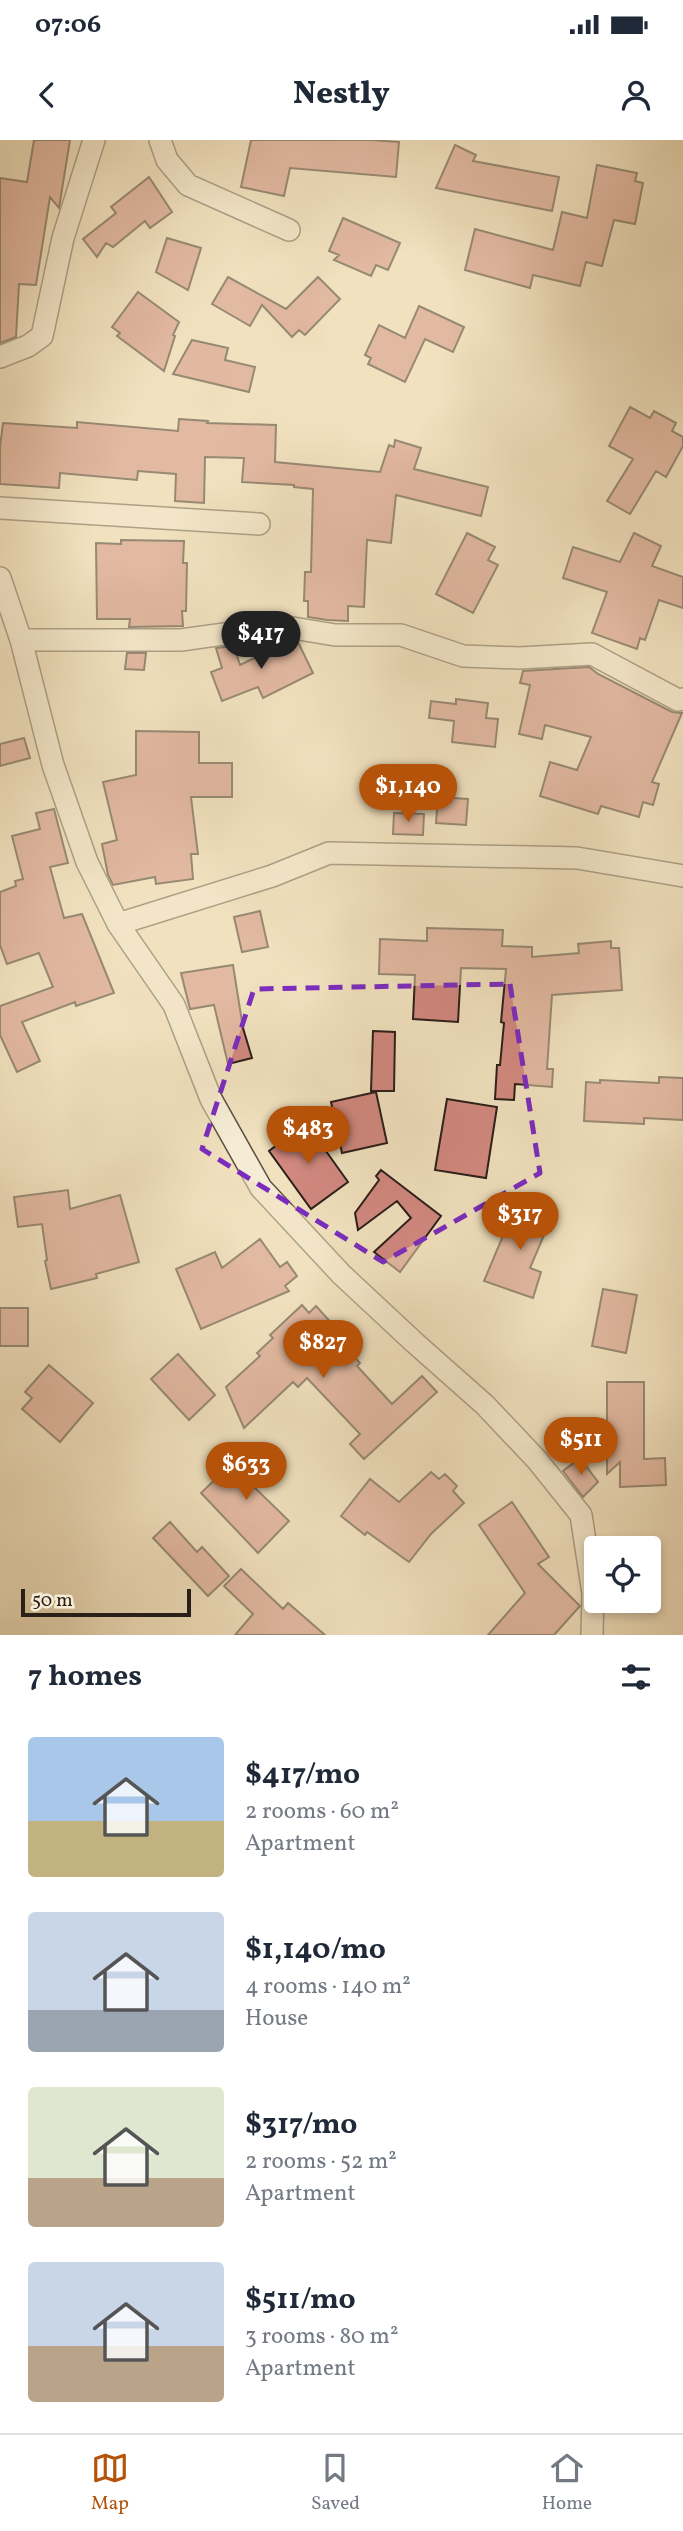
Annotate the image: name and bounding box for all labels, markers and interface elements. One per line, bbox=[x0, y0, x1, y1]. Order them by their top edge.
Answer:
text: 07:06 bbox=[35, 7, 101, 43]
text: Nestly bbox=[293, 73, 390, 117]
icon: back bbox=[28, 76, 66, 114]
icon: person bbox=[617, 76, 655, 114]
pin: $417 bbox=[220, 612, 302, 671]
text: $417 bbox=[237, 618, 285, 650]
pin: $1,140 bbox=[351, 764, 465, 824]
text: $1,140 bbox=[375, 771, 441, 803]
pin: $483 bbox=[267, 1107, 349, 1166]
text: $483 bbox=[283, 1113, 333, 1145]
pin: $317 bbox=[479, 1192, 561, 1252]
text: $317 bbox=[498, 1199, 542, 1231]
pin: $827 bbox=[282, 1320, 364, 1380]
text: $827 bbox=[299, 1327, 347, 1359]
pin: $511 bbox=[540, 1418, 622, 1477]
text: $511 bbox=[560, 1424, 602, 1456]
pin: $633 bbox=[205, 1442, 287, 1502]
text: $633 bbox=[222, 1449, 270, 1481]
map controls bbox=[584, 1536, 661, 1613]
button: locate bbox=[584, 1536, 661, 1613]
scale bar bbox=[21, 1586, 191, 1618]
text: 50 m bbox=[32, 1588, 73, 1614]
text: 7 homes bbox=[28, 1656, 142, 1698]
icon: filters bbox=[617, 1658, 655, 1696]
text: $417/mo bbox=[245, 1754, 360, 1796]
icon: home bbox=[84, 1765, 168, 1849]
text: 2 rooms · 60 m² bbox=[245, 1796, 399, 1828]
text: Apartment bbox=[245, 1828, 356, 1860]
text: $1,140/mo bbox=[245, 1929, 386, 1971]
icon: home bbox=[84, 1940, 168, 2024]
text: 4 rooms · 140 m² bbox=[245, 1971, 411, 2003]
text: House bbox=[245, 2003, 308, 2035]
text: $317/mo bbox=[245, 2104, 357, 2146]
icon: home bbox=[84, 2115, 168, 2199]
text: 2 rooms · 52 m² bbox=[245, 2146, 397, 2178]
text: Apartment bbox=[245, 2178, 356, 2210]
text: $511/mo bbox=[245, 2279, 356, 2321]
icon: home bbox=[84, 2290, 168, 2374]
text: 3 rooms · 80 m² bbox=[245, 2321, 398, 2353]
text: Apartment bbox=[245, 2353, 356, 2385]
tab: Map bbox=[91, 2449, 129, 2517]
tab: Saved bbox=[311, 2449, 360, 2517]
tab: Home bbox=[542, 2449, 592, 2517]

